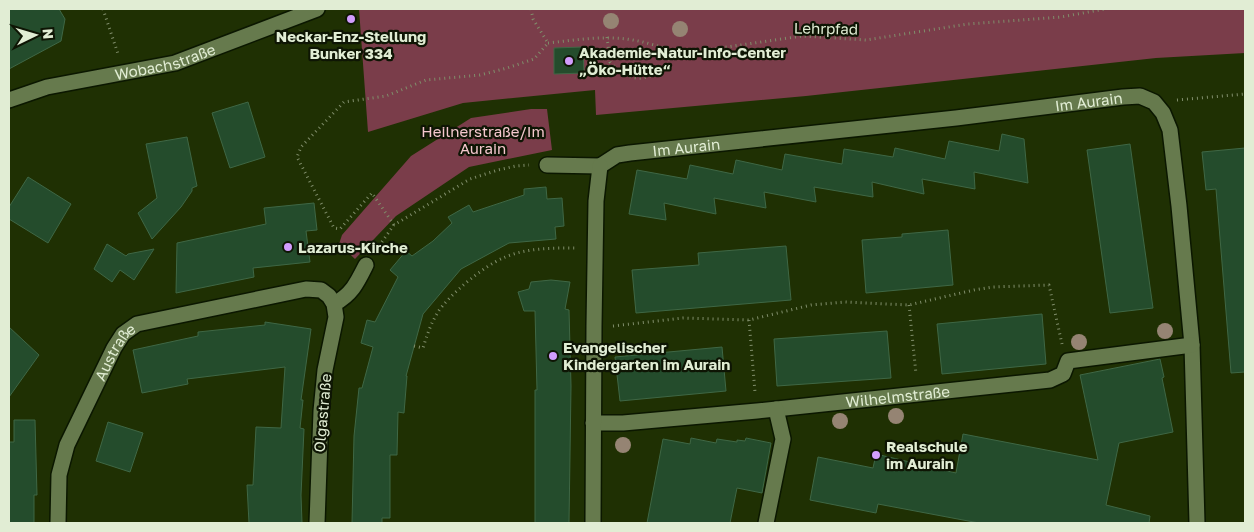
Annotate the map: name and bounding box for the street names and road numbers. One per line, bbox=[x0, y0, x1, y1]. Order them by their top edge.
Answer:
street label: Lehrpfad bbox=[794, 18, 858, 38]
street label: Wobachstraße bbox=[113, 39, 218, 83]
street label: Im Aurain bbox=[1054, 88, 1124, 114]
street label: Im Aurain bbox=[651, 134, 721, 160]
street label: Austraße bbox=[91, 319, 139, 383]
street label: Olgastraße bbox=[310, 373, 334, 453]
street label: Wilhelmstraße bbox=[845, 382, 951, 411]

